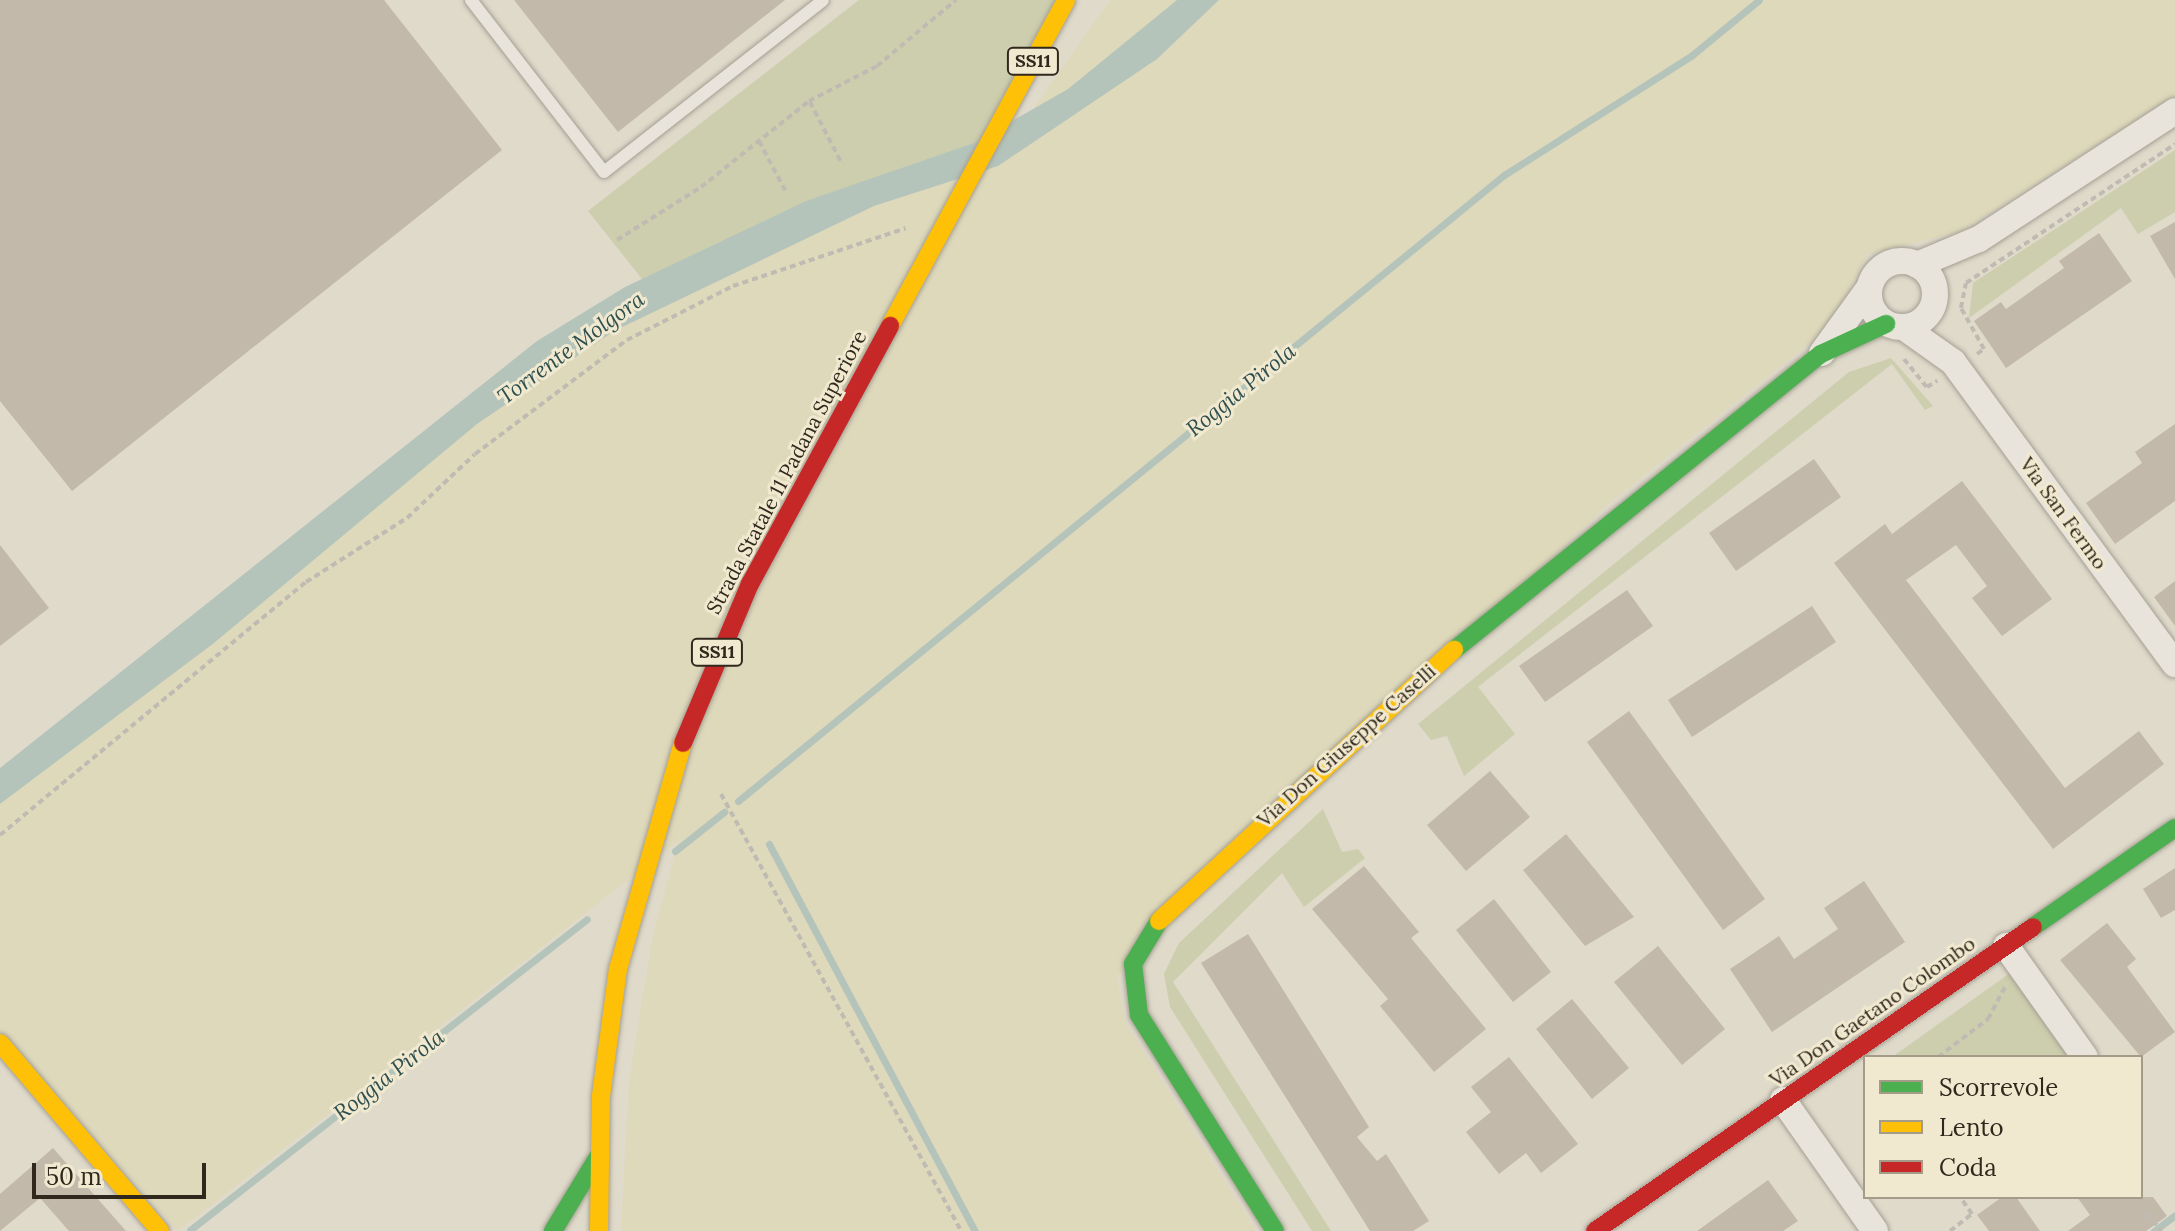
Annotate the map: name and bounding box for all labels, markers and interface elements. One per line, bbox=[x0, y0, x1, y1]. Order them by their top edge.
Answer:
road number: SS11 bbox=[1005, 47, 1061, 75]
water label: Torrente Molgora bbox=[493, 286, 649, 410]
street label: Strada Statale 11 Padana Superiore bbox=[701, 326, 871, 618]
water label: Roggia Pirola bbox=[1181, 338, 1301, 442]
street label: Via San Fermo bbox=[2015, 452, 2113, 574]
road number: SS11 bbox=[689, 638, 745, 666]
street label: Via Don Giuseppe Caselli bbox=[1252, 659, 1440, 831]
street label: Via Don Gaetano Colombo bbox=[1765, 931, 1979, 1091]
water label: Roggia Pirola bbox=[329, 1024, 449, 1126]
legend bbox=[1863, 1055, 2143, 1199]
text: Scorrevole bbox=[1939, 1072, 2058, 1103]
text: Lento bbox=[1939, 1112, 2004, 1143]
scale bar bbox=[36, 1147, 210, 1197]
text: Coda bbox=[1939, 1152, 1997, 1183]
text: 50 m bbox=[46, 1161, 102, 1192]

